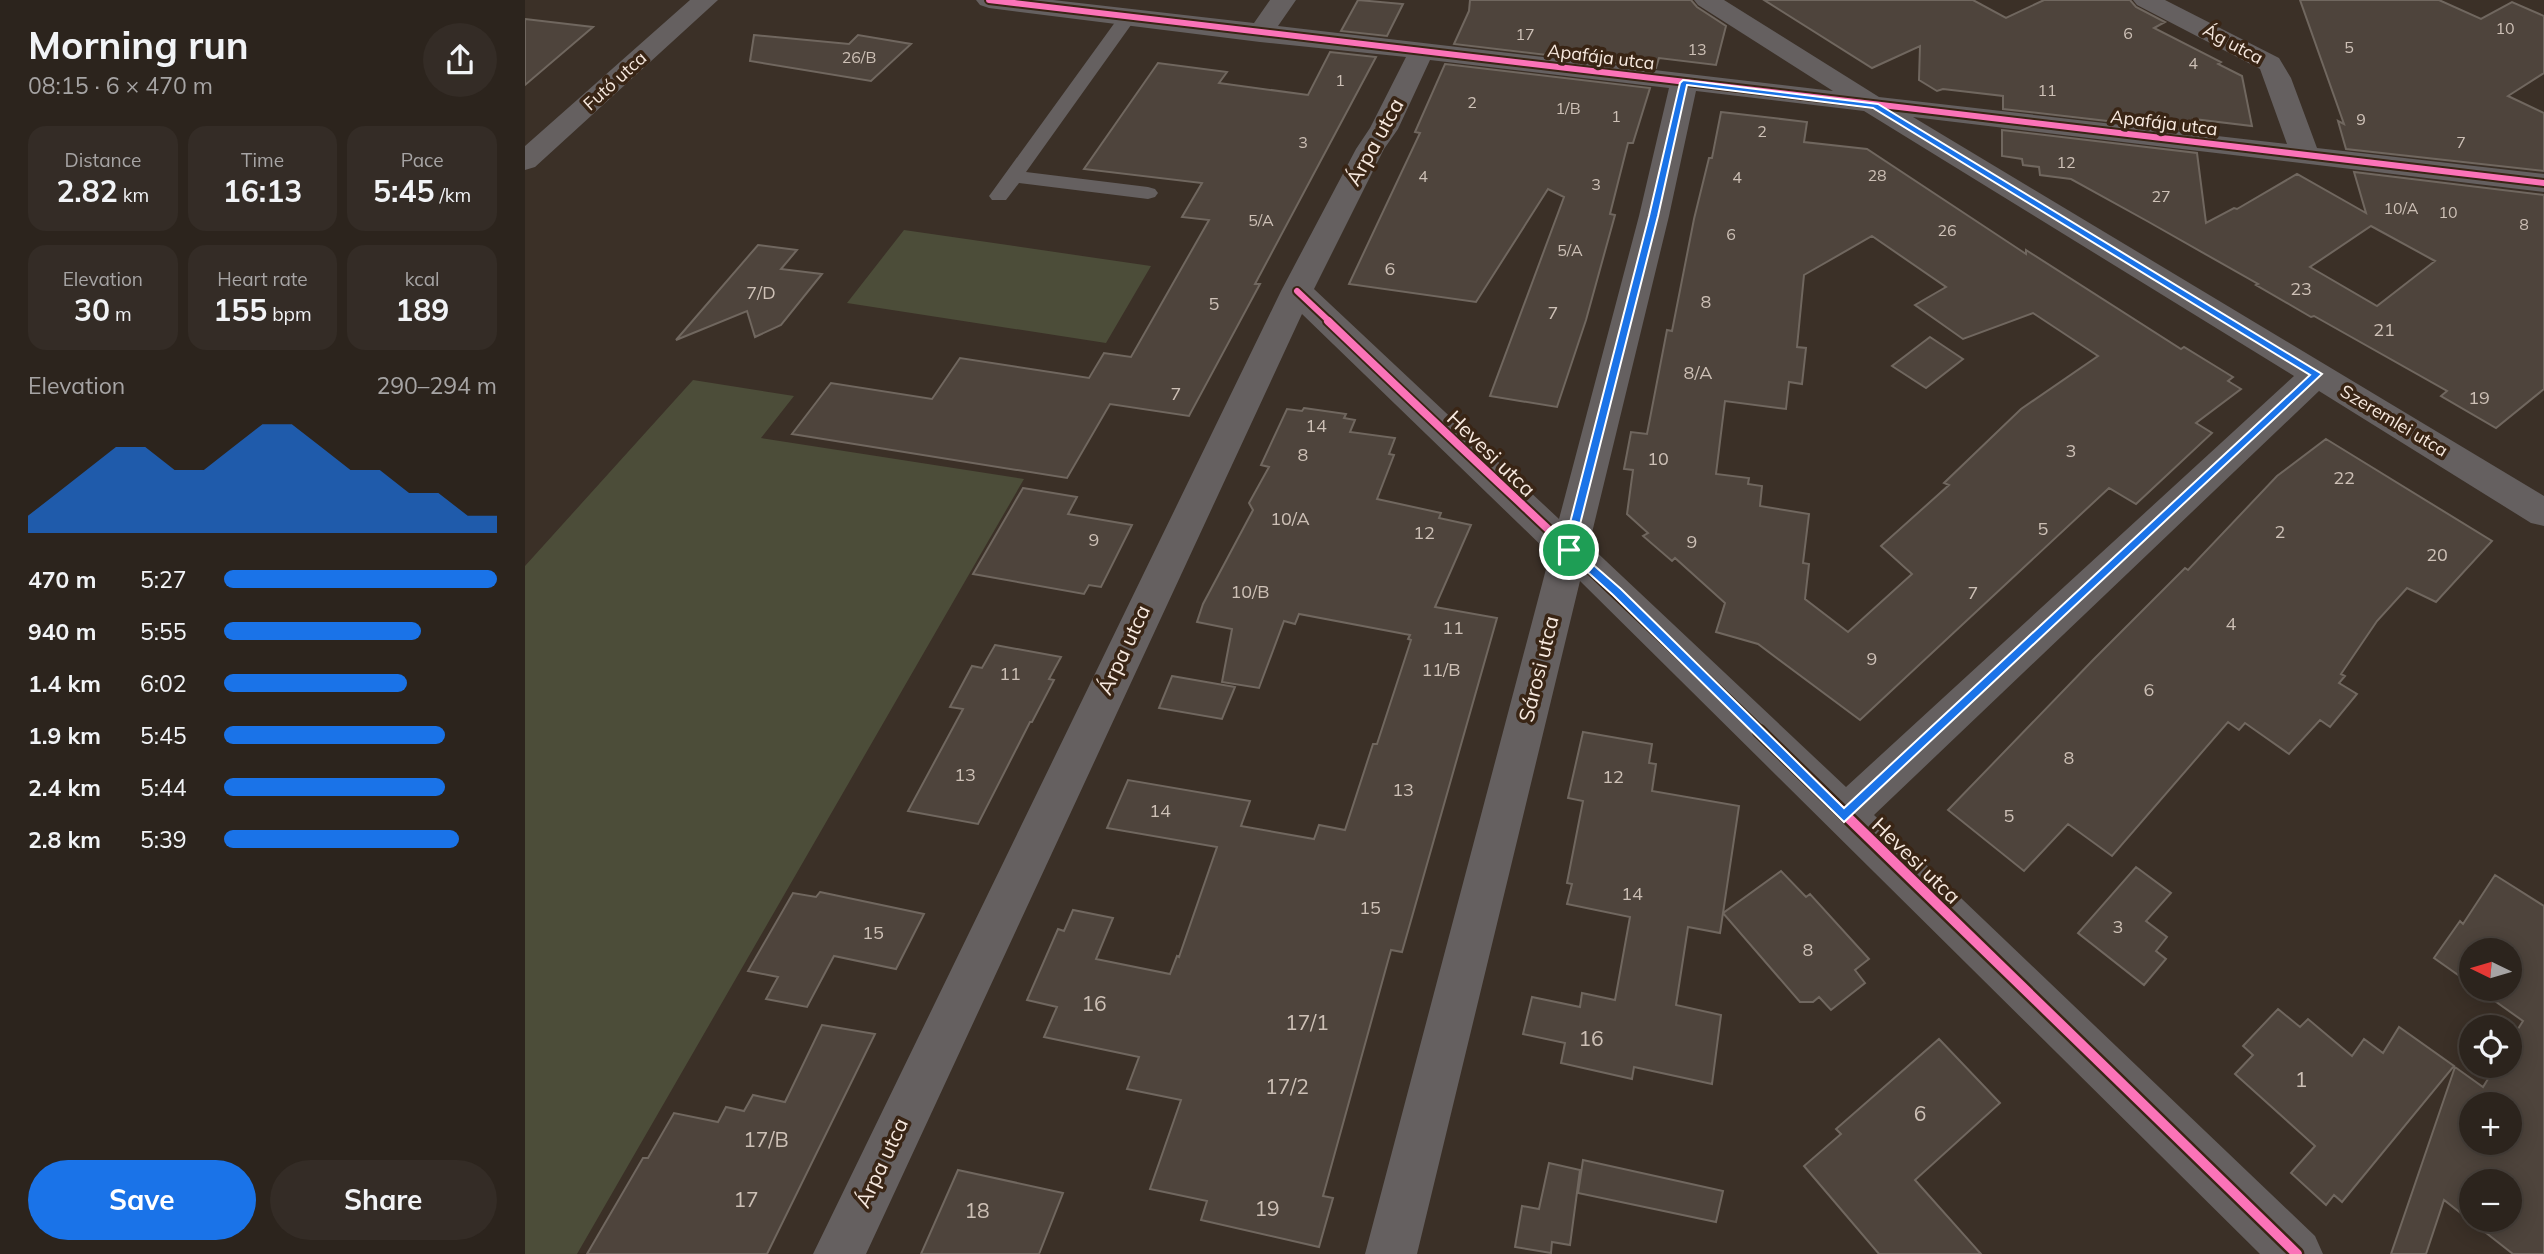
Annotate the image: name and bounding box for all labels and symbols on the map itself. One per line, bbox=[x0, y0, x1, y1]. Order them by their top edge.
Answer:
street label: Ág utca bbox=[2199, 18, 2267, 69]
house number: 10 bbox=[2495, 18, 2515, 38]
house number: 6 bbox=[2123, 23, 2133, 43]
house number: 17 bbox=[1515, 24, 1535, 44]
house number: 5 bbox=[2344, 37, 2354, 57]
street label: Apafája utca bbox=[1546, 39, 1656, 74]
house number: 13 bbox=[1687, 39, 1707, 59]
street label: Futó utca bbox=[578, 46, 651, 115]
house number: 26/B bbox=[842, 47, 876, 67]
house number: 4 bbox=[2188, 53, 2198, 73]
house number: 1 bbox=[1335, 70, 1345, 90]
house number: 11 bbox=[2037, 80, 2057, 100]
house number: 2 bbox=[1467, 92, 1477, 112]
street label: Árpa utca bbox=[1339, 93, 1409, 190]
house number: 1/B bbox=[1555, 98, 1581, 118]
street label: Apafája utca bbox=[2109, 105, 2219, 140]
house number: 1 bbox=[1611, 106, 1621, 126]
house number: 9 bbox=[2356, 109, 2366, 129]
house number: 2 bbox=[1757, 121, 1767, 141]
house number: 3 bbox=[1298, 132, 1308, 152]
house number: 7 bbox=[2456, 132, 2466, 152]
house number: 12 bbox=[2056, 152, 2076, 172]
house number: 28 bbox=[1867, 165, 1887, 185]
house number: 4 bbox=[1418, 166, 1428, 186]
house number: 4 bbox=[1732, 167, 1742, 187]
house number: 3 bbox=[1591, 174, 1601, 194]
house number: 27 bbox=[2151, 186, 2171, 206]
house number: 10/A bbox=[2383, 198, 2419, 218]
house number: 10 bbox=[2438, 202, 2458, 222]
house number: 5/A bbox=[1248, 210, 1274, 230]
house number: 8 bbox=[2519, 214, 2529, 234]
house number: 26 bbox=[1937, 220, 1957, 240]
house number: 6 bbox=[1726, 224, 1736, 244]
house number: 5/A bbox=[1557, 240, 1583, 260]
house number: 6 bbox=[1385, 257, 1395, 280]
house number: 23 bbox=[2290, 277, 2312, 300]
house number: 7/D bbox=[746, 281, 776, 304]
house number: 8 bbox=[1701, 290, 1711, 313]
house number: 5 bbox=[1209, 292, 1220, 315]
house number: 7 bbox=[1548, 301, 1558, 324]
house number: 21 bbox=[2373, 318, 2395, 341]
house number: 8/A bbox=[1684, 361, 1712, 384]
street label: Szeremlei utca bbox=[2336, 379, 2452, 462]
house number: 7 bbox=[1171, 382, 1181, 405]
house number: 19 bbox=[2468, 386, 2490, 409]
street label: Hevesi utca bbox=[1442, 405, 1541, 502]
house number: 14 bbox=[1305, 414, 1327, 437]
house number: 3 bbox=[2066, 439, 2076, 462]
house number: 8 bbox=[1298, 443, 1308, 466]
house number: 10 bbox=[1647, 447, 1669, 470]
house number: 22 bbox=[2333, 466, 2355, 489]
house number: 10/A bbox=[1270, 507, 1310, 530]
house number: 5 bbox=[2038, 517, 2049, 540]
pin bbox=[1539, 520, 1599, 580]
house number: 2 bbox=[2275, 520, 2285, 543]
house number: 12 bbox=[1413, 521, 1435, 544]
house number: 9 bbox=[1089, 528, 1099, 551]
house number: 9 bbox=[1687, 530, 1697, 553]
house number: 20 bbox=[2426, 543, 2448, 566]
house number: 10/B bbox=[1231, 580, 1270, 603]
house number: 7 bbox=[1968, 581, 1978, 604]
street label: Árpa utca bbox=[1091, 601, 1155, 699]
house number: 4 bbox=[2226, 612, 2237, 635]
street label: Sárosi utca bbox=[1512, 613, 1564, 724]
house number: 11 bbox=[1442, 616, 1464, 639]
house number: 9 bbox=[1867, 647, 1877, 670]
house number: 11/B bbox=[1422, 658, 1461, 681]
house number: 11 bbox=[999, 662, 1021, 685]
house number: 6 bbox=[2144, 678, 2154, 701]
house number: 8 bbox=[2064, 746, 2074, 769]
house number: 13 bbox=[954, 763, 976, 786]
house number: 12 bbox=[1602, 765, 1624, 788]
house number: 13 bbox=[1392, 778, 1414, 801]
house number: 14 bbox=[1149, 799, 1171, 822]
house number: 5 bbox=[2004, 804, 2015, 827]
street label: Hevesi utca bbox=[1867, 812, 1966, 909]
house number: 14 bbox=[1621, 882, 1643, 905]
house number: 15 bbox=[1359, 896, 1381, 919]
house number: 3 bbox=[2113, 915, 2123, 938]
house number: 15 bbox=[862, 921, 884, 944]
house number: 8 bbox=[1803, 938, 1813, 961]
north arrow bbox=[2459, 938, 2522, 1001]
house number: 16 bbox=[1081, 990, 1107, 1016]
house number: 17/1 bbox=[1285, 1009, 1329, 1035]
house number: 16 bbox=[1578, 1025, 1604, 1051]
house number: 1 bbox=[2295, 1066, 2307, 1092]
house number: 17/2 bbox=[1265, 1073, 1309, 1099]
house number: 6 bbox=[1914, 1100, 1926, 1126]
street label: Árpa utca bbox=[849, 1114, 913, 1212]
house number: 17/B bbox=[743, 1126, 789, 1152]
house number: 17 bbox=[733, 1186, 759, 1212]
house number: 19 bbox=[1254, 1195, 1280, 1221]
house number: 18 bbox=[964, 1197, 990, 1223]

